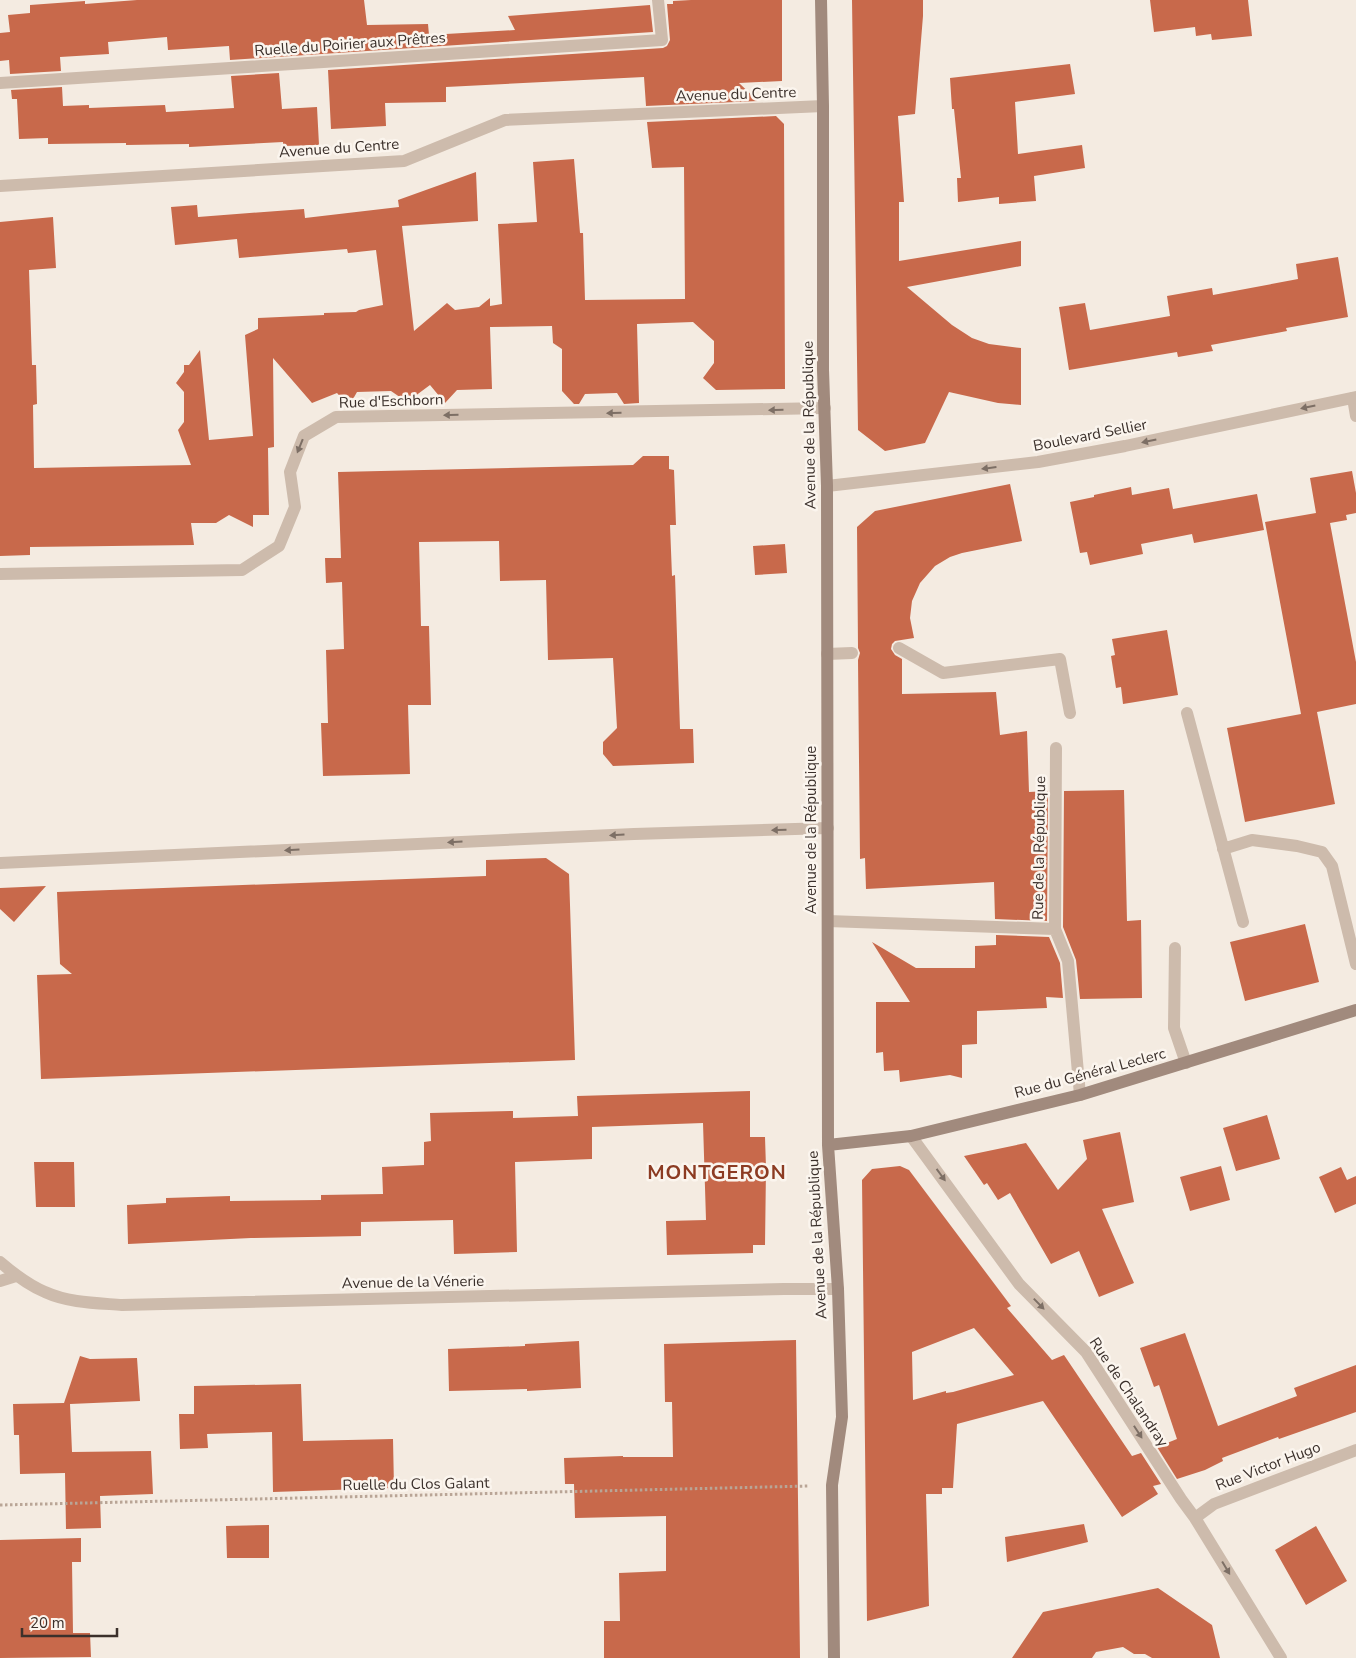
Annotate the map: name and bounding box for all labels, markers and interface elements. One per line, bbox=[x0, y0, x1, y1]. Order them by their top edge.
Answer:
street label: Ruelle du Poirier aux Prêtres bbox=[254, 27, 446, 61]
street label: Avenue du Centre bbox=[675, 82, 797, 106]
street label: Avenue du Centre bbox=[278, 134, 400, 162]
street label: Avenue de la République bbox=[798, 341, 820, 509]
street label: Rue d'Eschborn bbox=[338, 389, 444, 413]
one-way arrow bbox=[1300, 404, 1316, 412]
one-way arrow bbox=[768, 406, 784, 414]
one-way arrow bbox=[606, 409, 622, 417]
one-way arrow bbox=[443, 412, 459, 420]
street label: Boulevard Sellier bbox=[1031, 414, 1149, 456]
one-way arrow bbox=[1141, 437, 1157, 445]
one-way arrow bbox=[296, 438, 304, 453]
one-way arrow bbox=[981, 464, 997, 472]
street label: Avenue de la République bbox=[801, 746, 821, 914]
street label: Rue de la République bbox=[1028, 776, 1050, 920]
one-way arrow bbox=[771, 826, 787, 834]
one-way arrow bbox=[609, 832, 625, 840]
one-way arrow bbox=[446, 839, 462, 847]
one-way arrow bbox=[284, 846, 300, 854]
street label: Rue du Général Leclerc bbox=[1012, 1043, 1168, 1103]
street label: Avenue de la République bbox=[803, 1150, 831, 1320]
district label: MONTGERON bbox=[647, 1159, 787, 1186]
one-way arrow bbox=[935, 1168, 946, 1181]
street label: Avenue de la Vénerie bbox=[342, 1271, 484, 1293]
one-way arrow bbox=[1033, 1298, 1045, 1310]
street label: Rue de Chalandray bbox=[1085, 1333, 1173, 1451]
one-way arrow bbox=[1133, 1425, 1142, 1438]
street label: Rue Victor Hugo bbox=[1213, 1437, 1323, 1495]
street label: Ruelle du Clos Galant bbox=[342, 1473, 490, 1495]
one-way arrow bbox=[1221, 1562, 1230, 1575]
scale bar bbox=[22, 1606, 118, 1638]
text: 20 m bbox=[30, 1613, 65, 1633]

